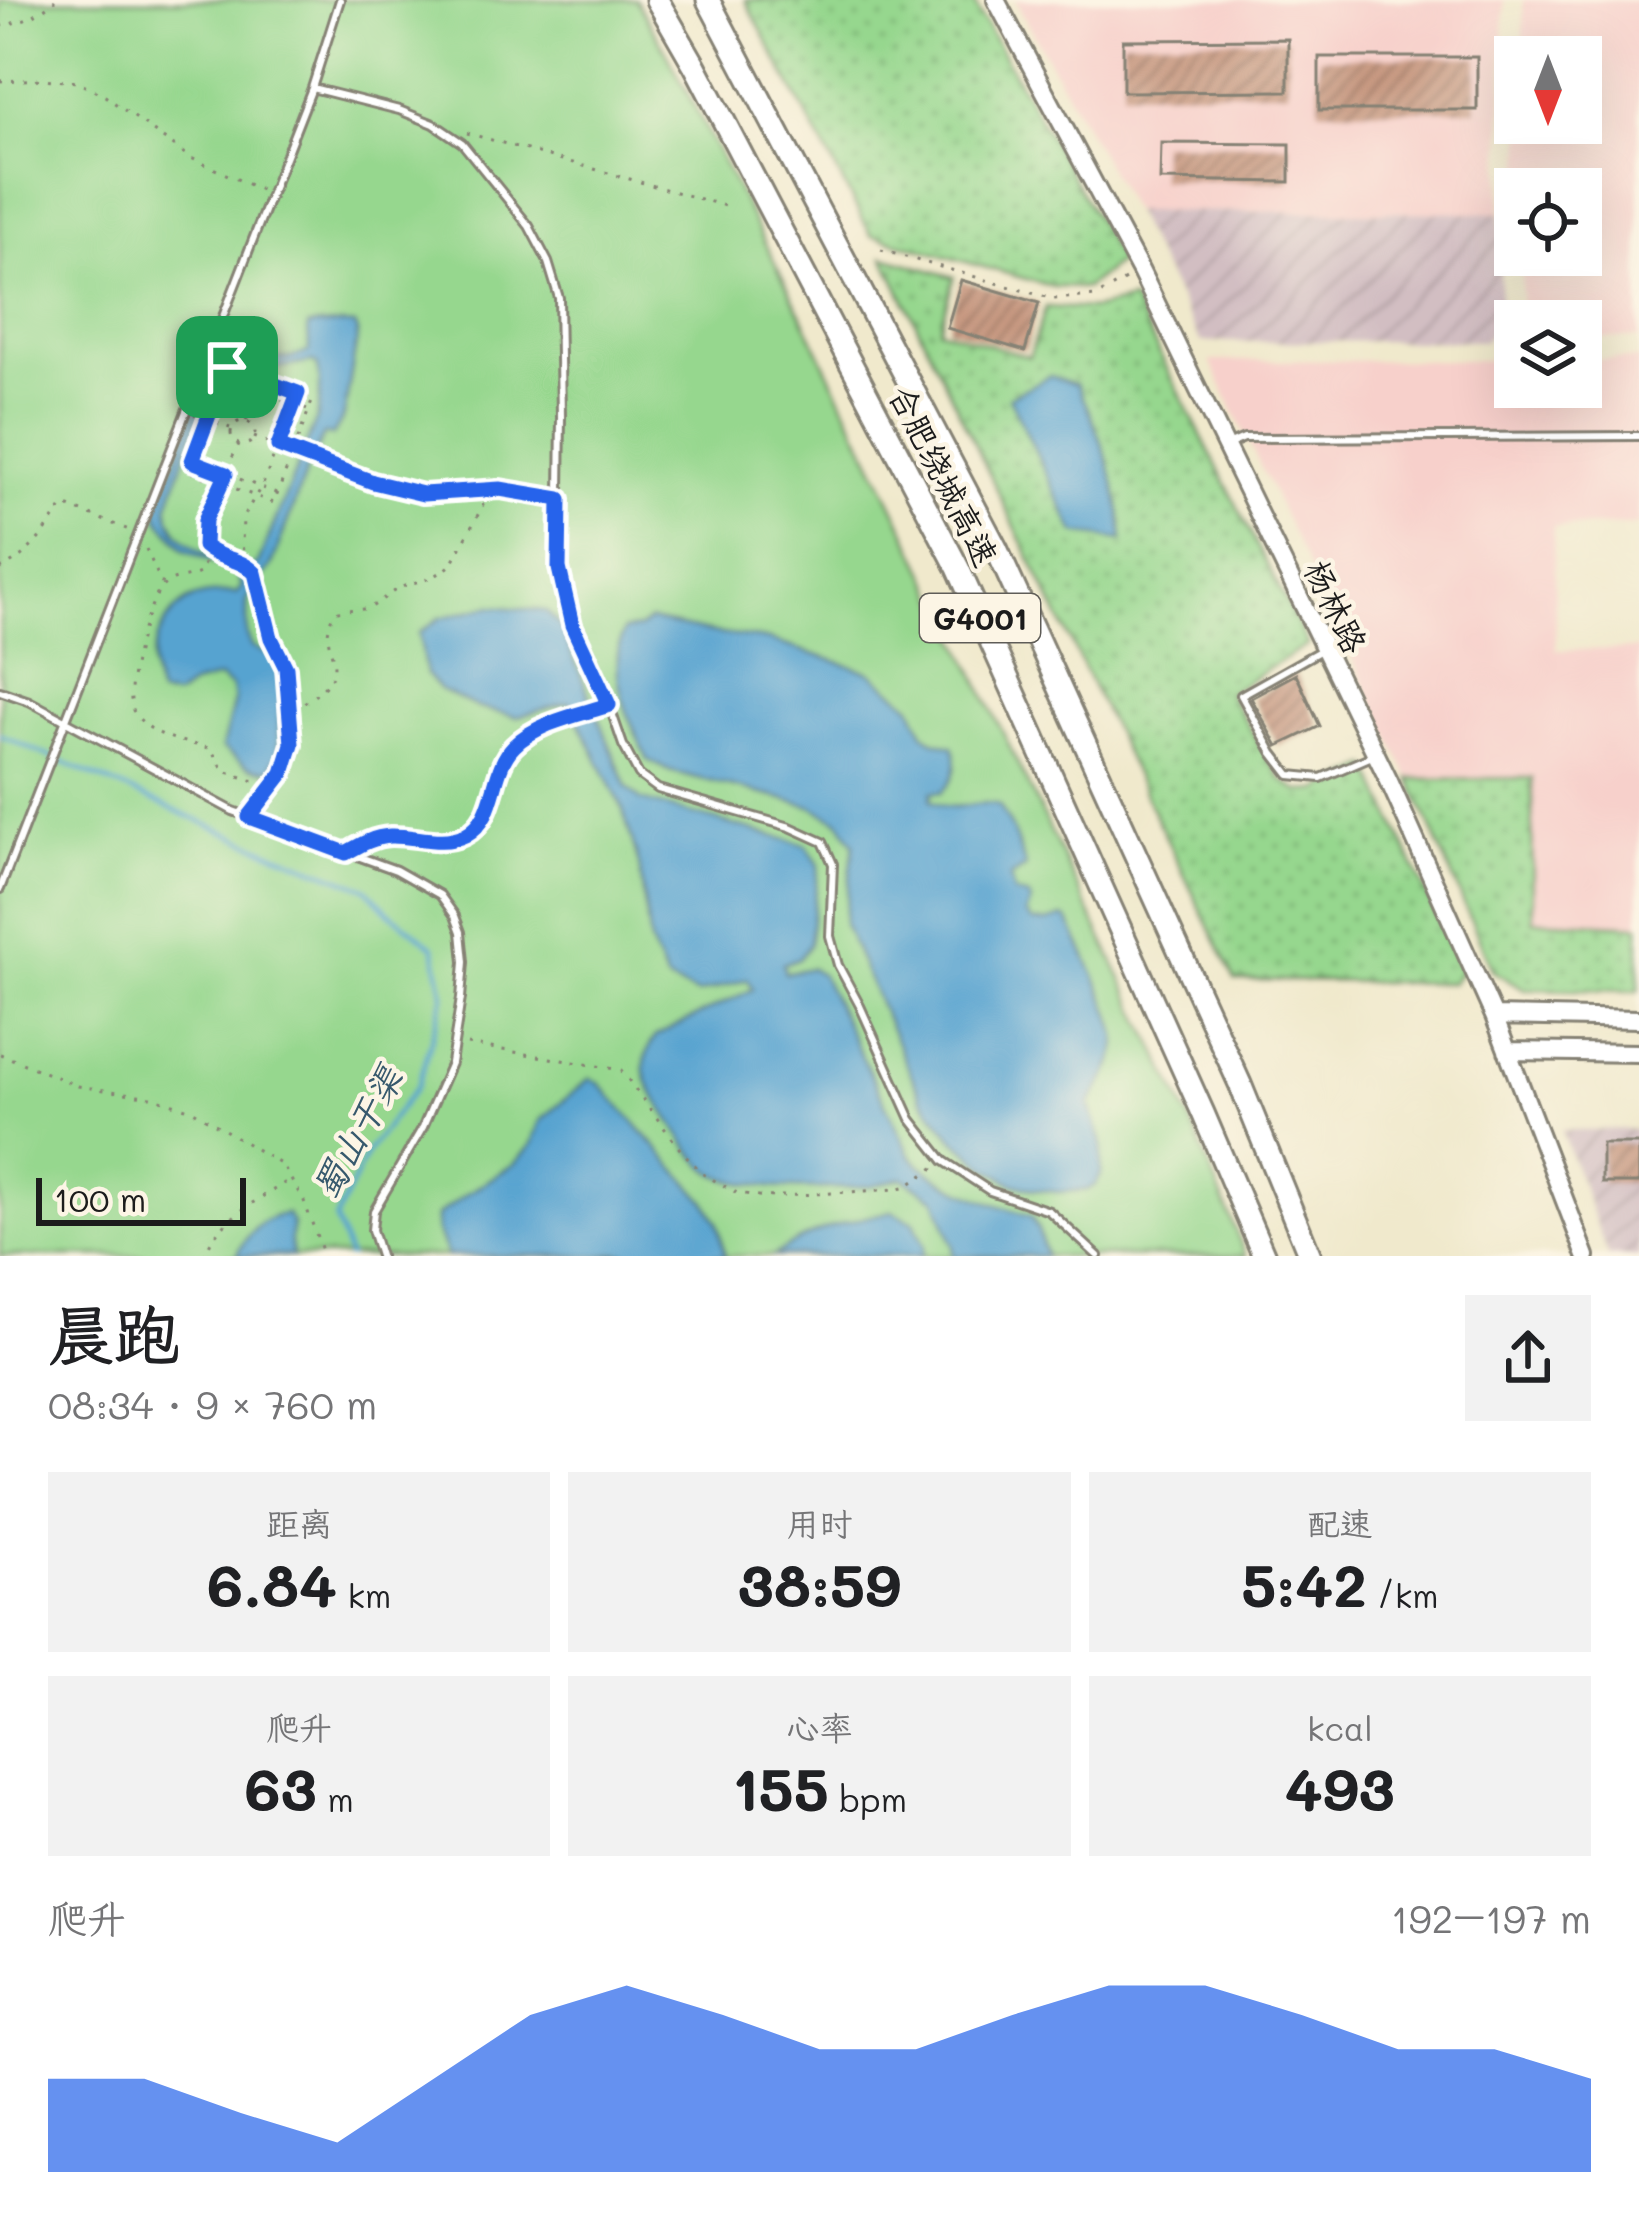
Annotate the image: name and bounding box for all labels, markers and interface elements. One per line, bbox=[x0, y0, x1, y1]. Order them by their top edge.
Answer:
north arrow bbox=[1494, 36, 1602, 144]
map controls bbox=[1494, 36, 1602, 408]
button: locate bbox=[1494, 168, 1602, 276]
button: layers bbox=[1494, 300, 1602, 408]
pin bbox=[176, 316, 278, 418]
icon: arrive bbox=[194, 334, 260, 400]
street label: 合肥绕城高速 bbox=[881, 377, 1009, 573]
street label: 杨林路 bbox=[1296, 552, 1378, 660]
road number: G4001 bbox=[920, 594, 1040, 642]
water label: 蜀山干渠 bbox=[301, 1055, 413, 1206]
scale bar bbox=[36, 1172, 246, 1225]
text: 100 m bbox=[54, 1177, 146, 1220]
text: 晨跑 bbox=[48, 1290, 180, 1376]
button: share bbox=[1465, 1295, 1591, 1421]
text: 08:34 · 9 × 760 m bbox=[48, 1378, 377, 1429]
text: 距离 bbox=[266, 1501, 332, 1544]
text: 用时 bbox=[786, 1501, 852, 1544]
text: 配速 bbox=[1307, 1501, 1373, 1544]
text: 6.84 bbox=[207, 1545, 337, 1623]
text: 38:59 bbox=[738, 1545, 901, 1623]
text: 5:42 bbox=[1241, 1545, 1367, 1623]
text: km bbox=[337, 1573, 391, 1616]
text: /km bbox=[1367, 1573, 1439, 1616]
text: 爬升 bbox=[266, 1705, 332, 1748]
text: 心率 bbox=[786, 1705, 852, 1748]
text: kcal bbox=[1307, 1706, 1373, 1749]
text: 63 bbox=[245, 1749, 317, 1827]
text: 155 bbox=[732, 1749, 829, 1827]
text: 493 bbox=[1285, 1749, 1395, 1827]
text: m bbox=[317, 1777, 354, 1820]
text: bpm bbox=[829, 1777, 907, 1820]
text: 爬升 bbox=[48, 1892, 126, 1943]
text: 192–197 m bbox=[1391, 1892, 1591, 1943]

